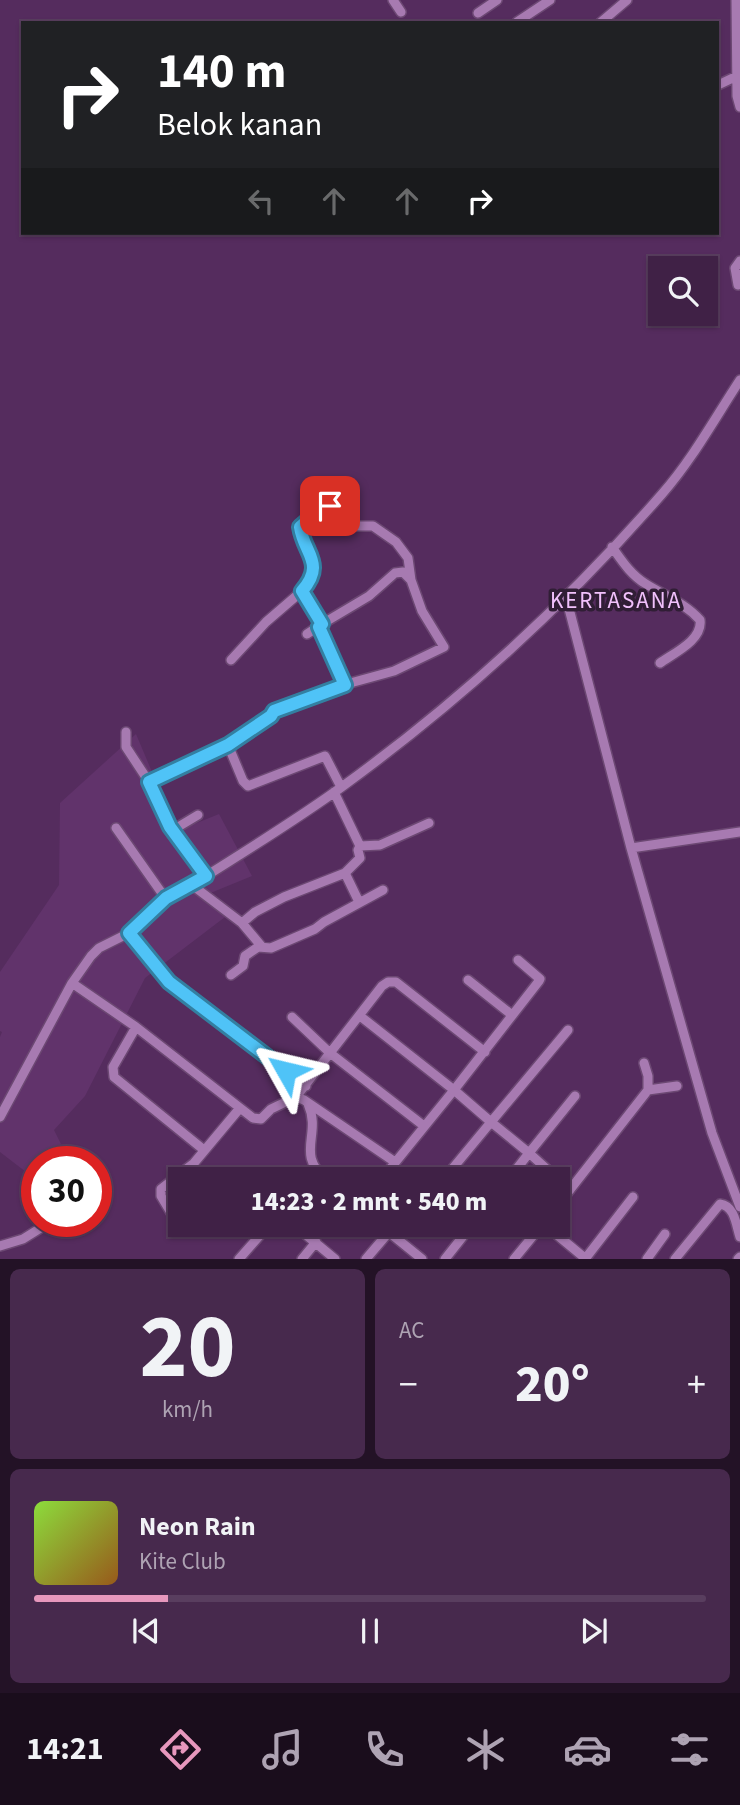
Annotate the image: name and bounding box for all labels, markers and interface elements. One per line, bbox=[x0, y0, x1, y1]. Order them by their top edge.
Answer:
text: 140 m bbox=[157, 37, 286, 107]
icon: right bbox=[42, 49, 133, 140]
text: Belok kanan bbox=[157, 102, 322, 148]
icon: left bbox=[242, 182, 280, 220]
icon: ahead bbox=[315, 182, 353, 220]
icon: ahead bbox=[388, 182, 426, 220]
icon: right bbox=[461, 182, 499, 220]
map controls bbox=[648, 256, 718, 326]
button: search bbox=[648, 256, 718, 326]
pin bbox=[300, 476, 360, 536]
icon: arrive bbox=[311, 487, 349, 525]
district label: KERTASANA bbox=[550, 584, 682, 617]
position arrow bbox=[249, 1034, 323, 1108]
speed limit sign: 30 bbox=[21, 1146, 112, 1237]
text: 14:23 · 2 mnt · 540 m bbox=[251, 1183, 487, 1220]
text: 20 bbox=[139, 1283, 236, 1412]
text: AC bbox=[399, 1314, 424, 1347]
text: 20° bbox=[515, 1348, 590, 1422]
text: − bbox=[399, 1358, 418, 1412]
text: + bbox=[687, 1358, 706, 1412]
text: km/h bbox=[162, 1393, 213, 1426]
text: Neon Rain bbox=[139, 1508, 256, 1545]
text: Kite Club bbox=[139, 1545, 226, 1578]
icon: previous bbox=[127, 1612, 165, 1650]
icon: pause bbox=[351, 1612, 389, 1650]
icon: next bbox=[575, 1612, 613, 1650]
icon: directions bbox=[156, 1725, 205, 1774]
icon: music bbox=[258, 1725, 307, 1774]
icon: phone bbox=[360, 1725, 409, 1774]
icon: climate bbox=[461, 1725, 510, 1774]
icon: car bbox=[563, 1725, 612, 1774]
icon: filters bbox=[665, 1725, 714, 1774]
text: 14:21 bbox=[26, 1726, 104, 1772]

